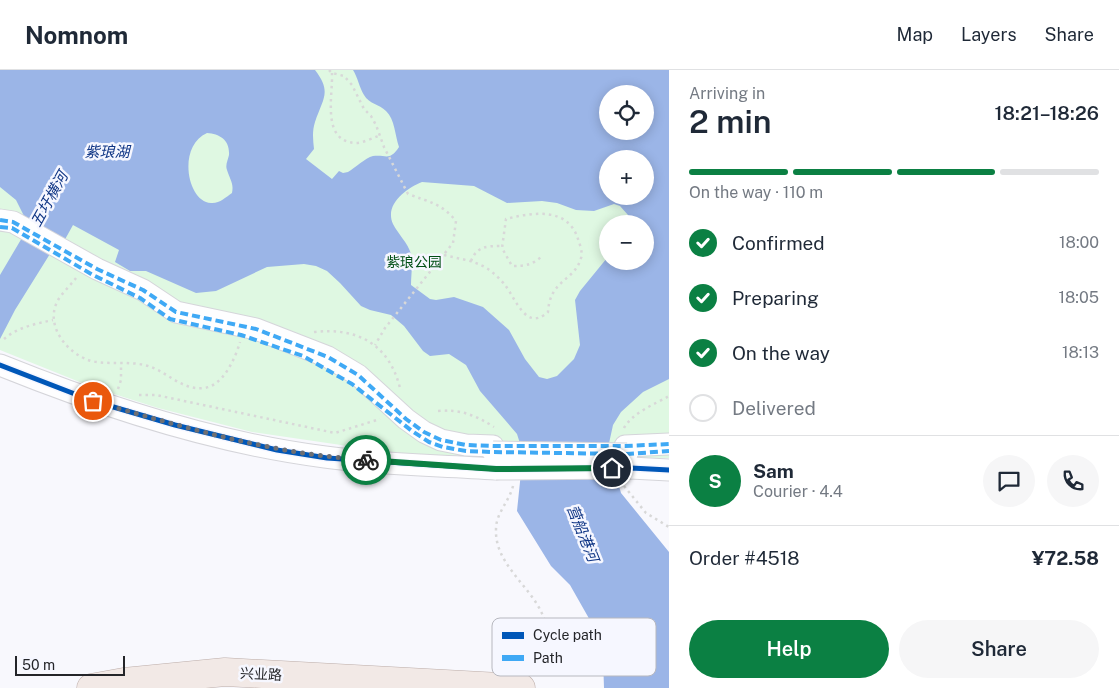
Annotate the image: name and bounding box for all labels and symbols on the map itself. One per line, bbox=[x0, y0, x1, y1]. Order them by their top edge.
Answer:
water label: 紫琅湖 bbox=[84, 143, 131, 160]
water label: 五圩横河 bbox=[27, 166, 72, 229]
park label: 紫琅公园 bbox=[386, 254, 442, 270]
pin bbox=[72, 380, 114, 422]
courier bbox=[341, 435, 391, 485]
pin bbox=[591, 447, 633, 489]
water label: 营船港河 bbox=[564, 502, 603, 567]
legend bbox=[492, 618, 656, 676]
text: Cycle path bbox=[533, 627, 602, 643]
text: Path bbox=[533, 650, 563, 666]
scale bar bbox=[15, 653, 125, 676]
street label: 兴业路 bbox=[240, 665, 282, 683]

